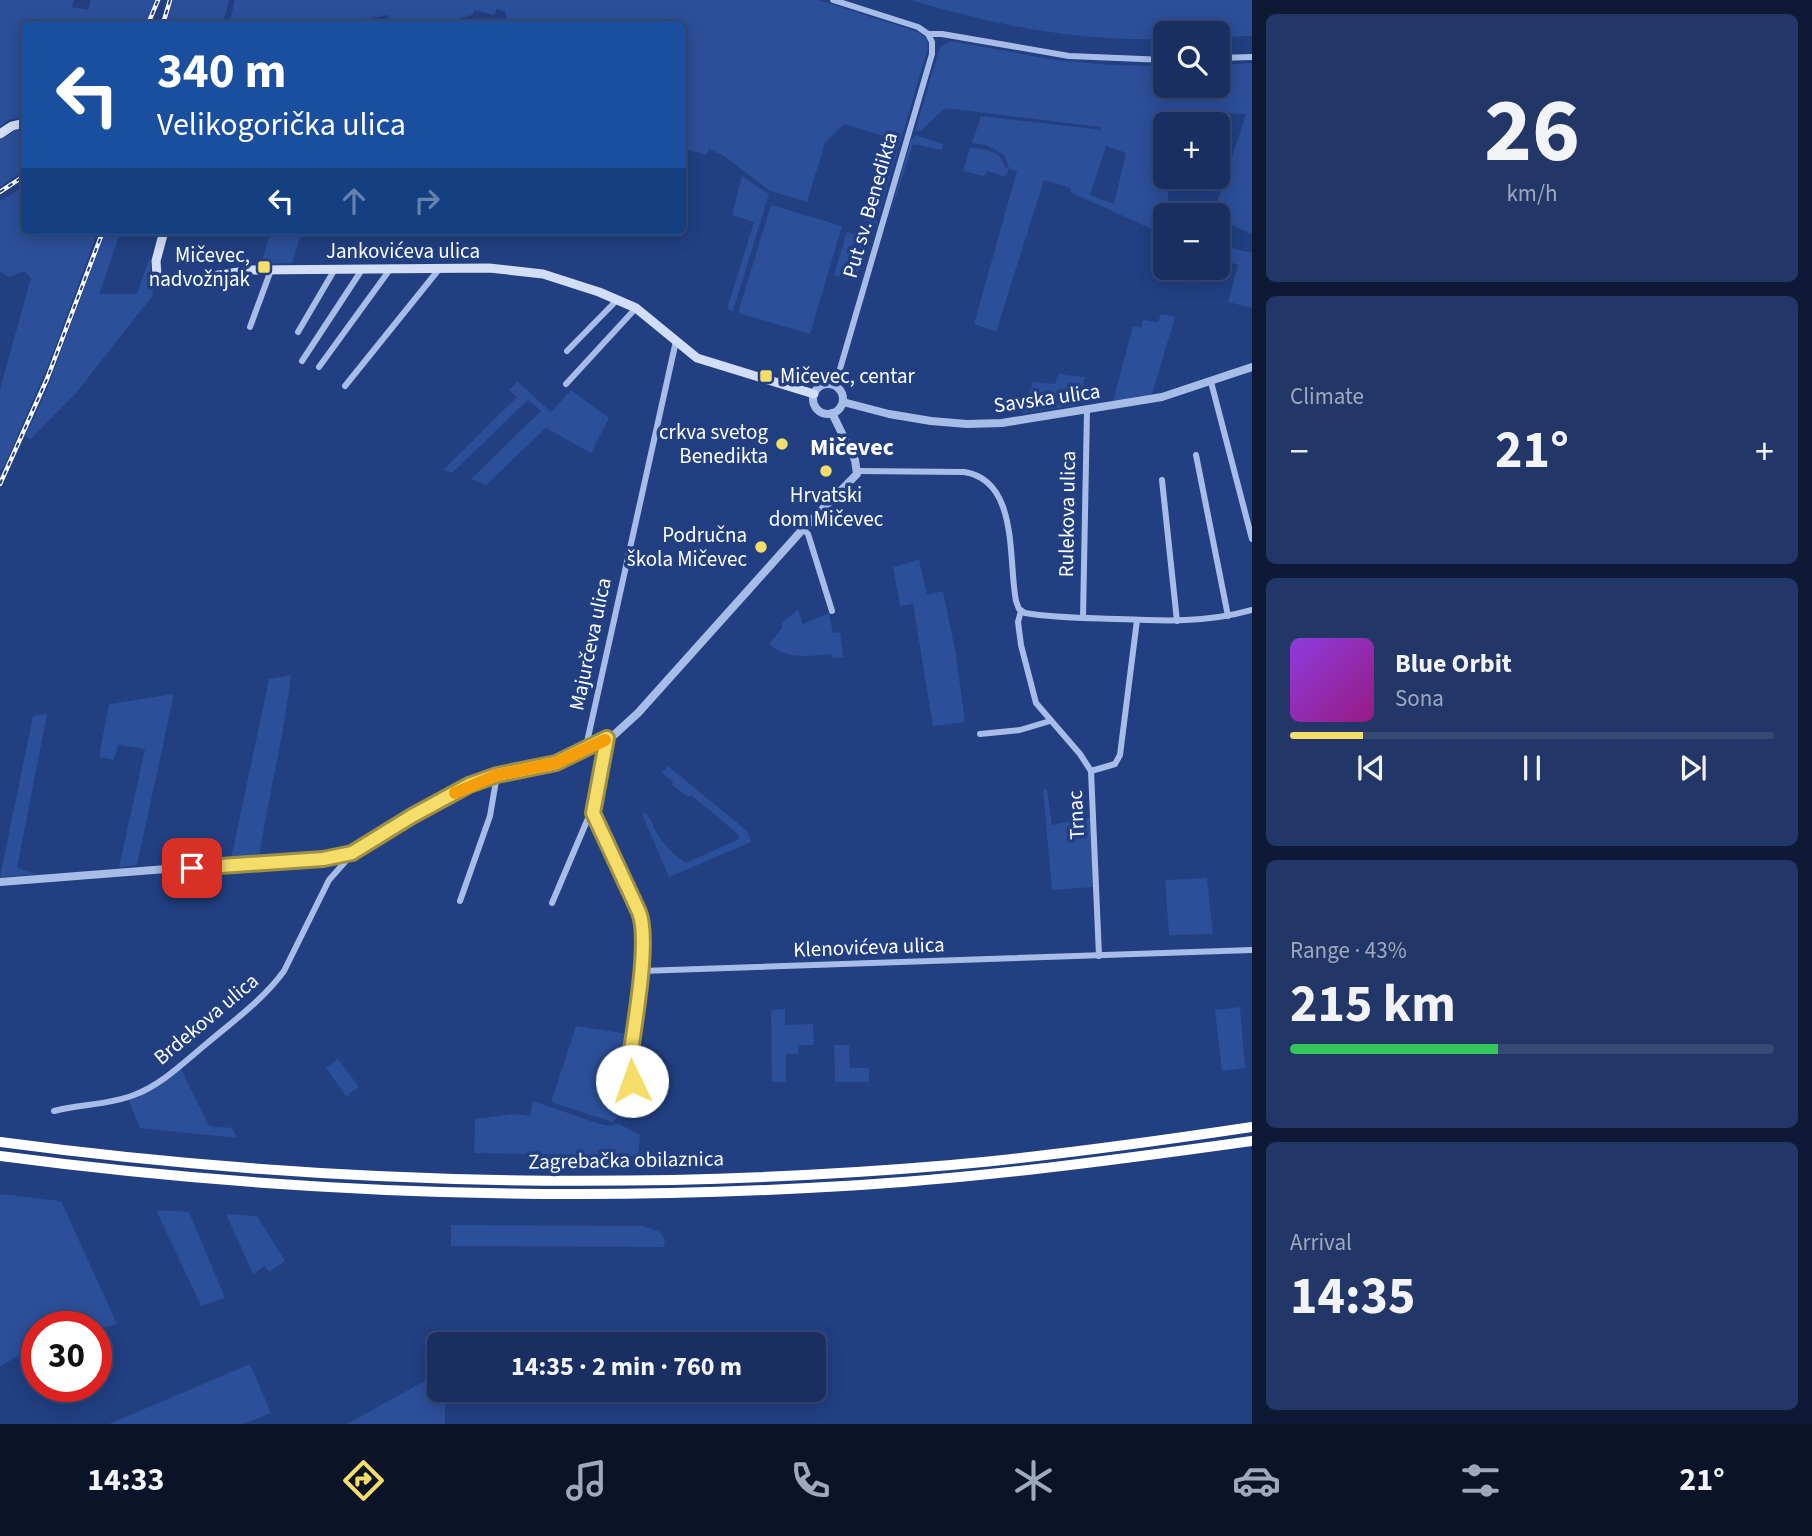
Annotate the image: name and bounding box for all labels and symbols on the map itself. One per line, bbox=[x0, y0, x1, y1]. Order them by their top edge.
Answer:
street label: Put sv. Benedikta bbox=[835, 128, 905, 282]
street label: Jankovićeva ulica bbox=[326, 236, 480, 266]
place label: Mičevec, nadvožnjak bbox=[149, 240, 251, 294]
marker: Mičevec, nadvožnjak bbox=[256, 259, 272, 275]
place label: Mičevec, centar bbox=[780, 361, 916, 391]
marker: Mičevec, centar bbox=[758, 368, 774, 384]
street label: Savska ulica bbox=[992, 376, 1102, 420]
place label: crkva svetog Benedikta bbox=[659, 417, 768, 471]
district label: Mičevec bbox=[810, 430, 894, 465]
marker: crkva svetog Benedikta bbox=[774, 436, 790, 452]
street label: Rulekova ulica bbox=[1051, 450, 1083, 578]
marker: Hrvatski dom Mičevec bbox=[818, 463, 834, 479]
place label: Hrvatski dom Mičevec bbox=[769, 480, 884, 534]
place label: Područna škola Mičevec bbox=[627, 520, 747, 574]
marker: Područna škola Mičevec bbox=[753, 539, 769, 555]
street label: Majurčeva ulica bbox=[561, 575, 619, 713]
street label: Trnac bbox=[1060, 789, 1092, 840]
pin bbox=[162, 838, 222, 898]
street label: Klenovićeva ulica bbox=[793, 929, 945, 965]
street label: Brdekova ulica bbox=[147, 966, 265, 1072]
position arrow bbox=[595, 1044, 669, 1118]
street label: Zagrebačka obilaznica bbox=[528, 1143, 724, 1177]
speed limit sign: 30 bbox=[21, 1311, 112, 1402]

